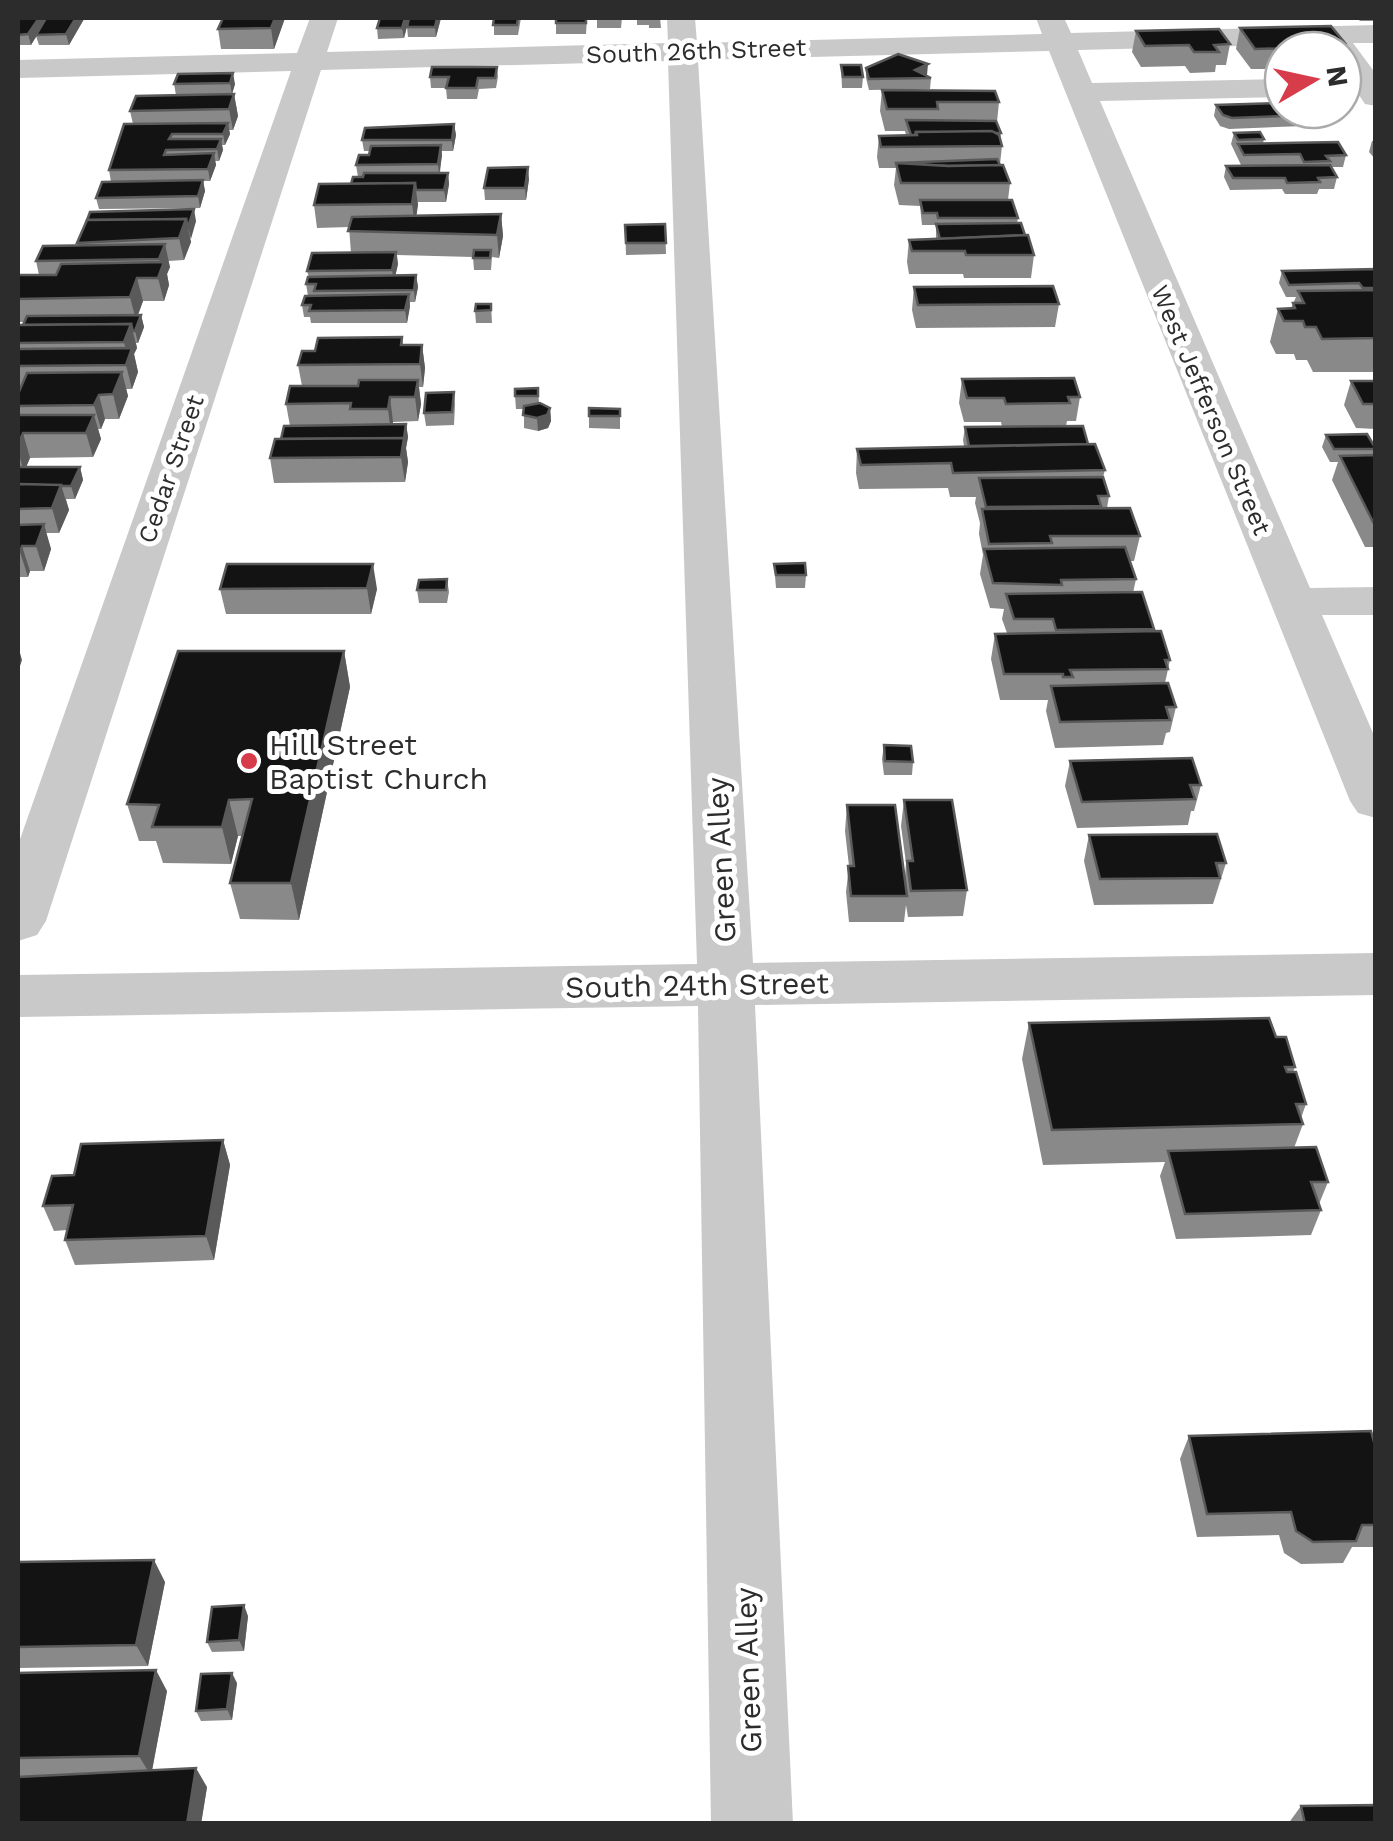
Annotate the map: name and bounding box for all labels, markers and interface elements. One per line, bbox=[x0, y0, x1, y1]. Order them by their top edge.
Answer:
north arrow bbox=[1263, 30, 1363, 130]
street label: South 26th Street bbox=[585, 33, 807, 69]
text: N bbox=[1319, 63, 1355, 89]
street label: West Jefferson Street bbox=[1145, 281, 1277, 540]
street label: Cedar Street bbox=[132, 391, 210, 547]
place label: Hill Street Baptist Church bbox=[269, 727, 488, 796]
marker: Hill Street Baptist Church bbox=[238, 750, 260, 772]
street label: Green Alley bbox=[699, 776, 743, 944]
street label: South 24th Street bbox=[565, 965, 830, 1005]
street label: Green Alley bbox=[728, 1586, 768, 1754]

